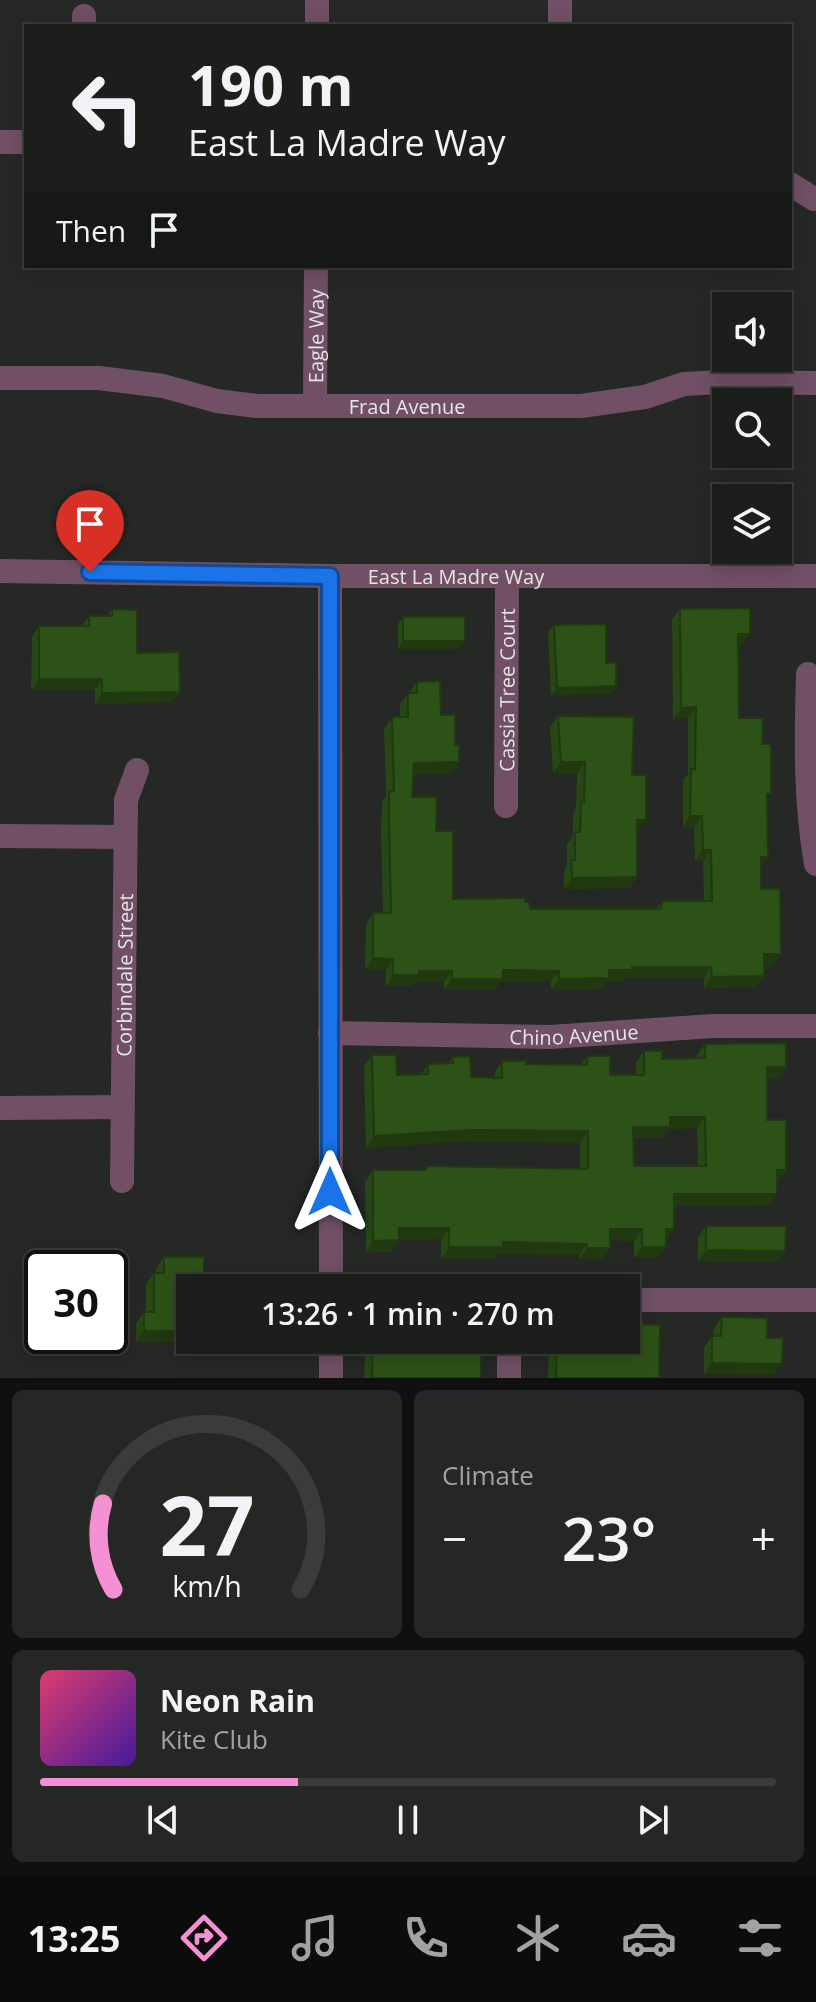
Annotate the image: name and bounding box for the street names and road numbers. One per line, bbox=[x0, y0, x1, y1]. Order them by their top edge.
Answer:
street label: Eagle Way bbox=[302, 288, 329, 383]
street label: Frad Avenue bbox=[349, 393, 466, 420]
street label: East La Madre Way bbox=[368, 563, 545, 590]
street label: Cassia Tree Court bbox=[493, 608, 520, 772]
street label: Corbindale Street bbox=[110, 893, 139, 1057]
street label: Chino Avenue bbox=[509, 1018, 639, 1051]

